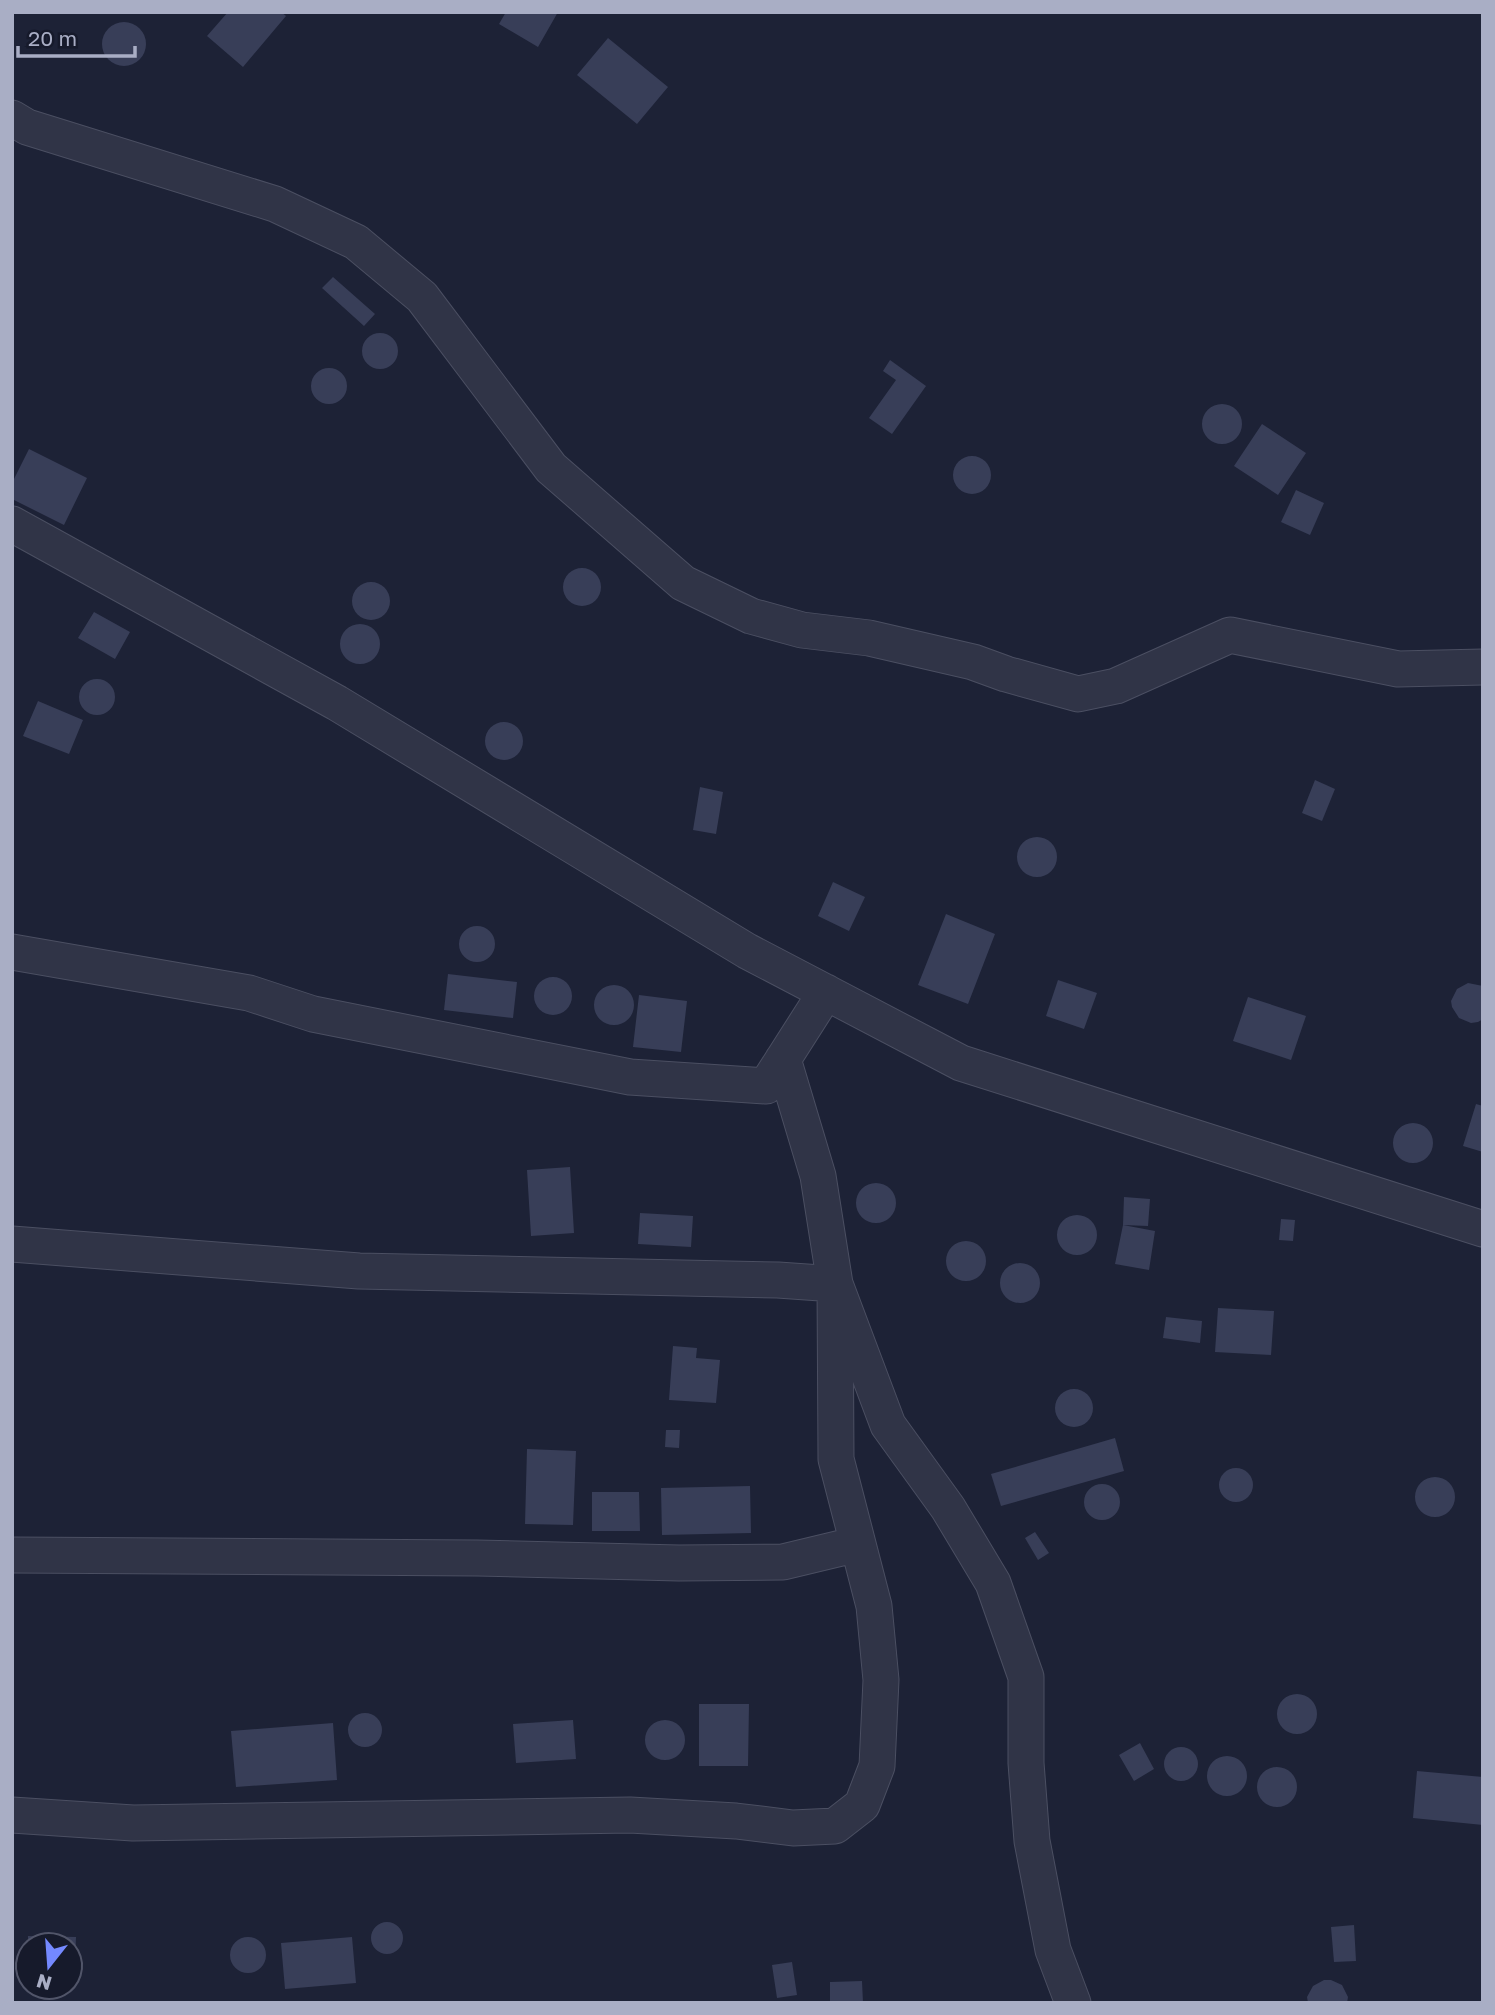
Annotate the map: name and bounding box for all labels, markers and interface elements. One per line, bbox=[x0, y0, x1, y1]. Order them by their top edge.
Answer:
scale bar bbox=[18, 14, 135, 58]
text: 20 m bbox=[28, 25, 77, 51]
north arrow bbox=[14, 1931, 84, 2001]
text: N bbox=[34, 1970, 54, 1996]

